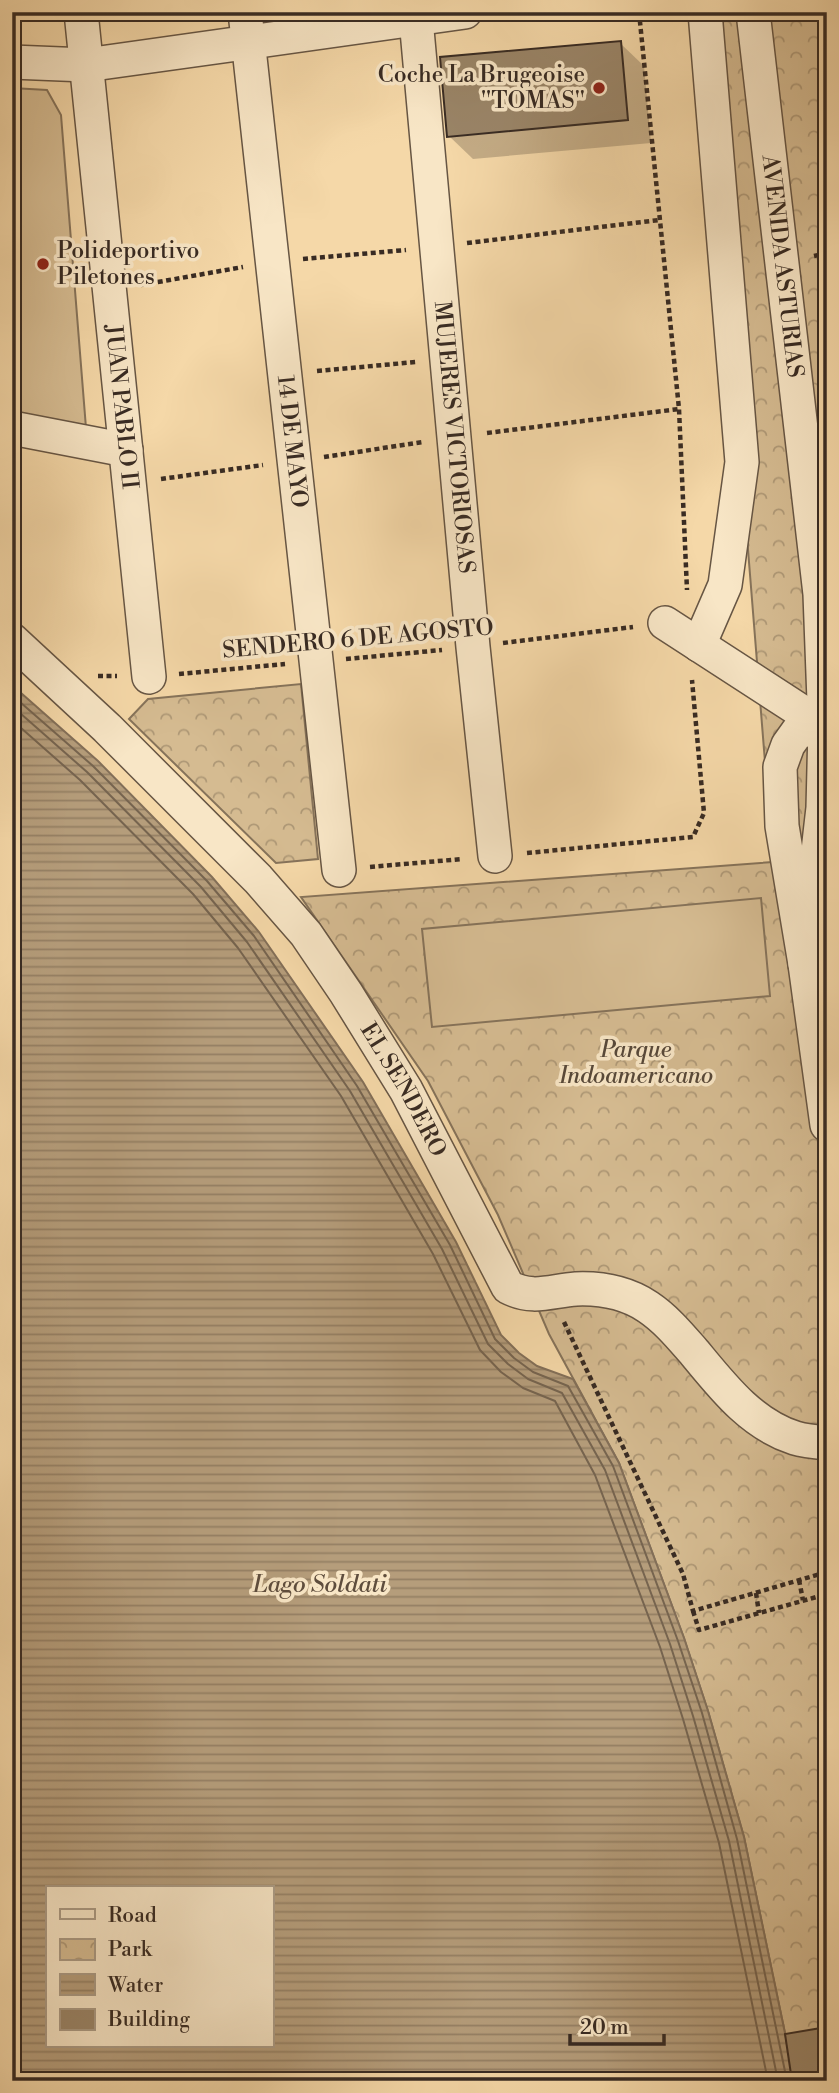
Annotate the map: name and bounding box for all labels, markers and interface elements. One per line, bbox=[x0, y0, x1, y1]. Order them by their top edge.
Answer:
place label: Coche La Brugeoise ''TOMAS'' bbox=[378, 61, 585, 115]
marker: Coche La Brugeoise ''TOMAS'' bbox=[591, 80, 607, 96]
street label: AVENIDA ASTURIAS bbox=[755, 152, 809, 379]
place label: Polideportivo Piletones bbox=[57, 237, 200, 291]
marker: Polideportivo Piletones bbox=[35, 256, 51, 272]
street label: MUJERES VICTORIOSAS bbox=[428, 300, 480, 575]
street label: JUAN PABLO II bbox=[99, 322, 144, 491]
street label: 14 DE MAYO bbox=[271, 374, 313, 509]
street label: SENDERO 6 DE AGOSTO bbox=[221, 613, 495, 665]
street label: EL SENDERO bbox=[354, 1018, 452, 1162]
park label: Parque Indoamericano bbox=[558, 1036, 713, 1090]
water label: Lago Soldati bbox=[252, 1570, 387, 1600]
legend bbox=[46, 1886, 273, 2048]
text: Road bbox=[108, 1903, 157, 1929]
text: Park bbox=[108, 1937, 153, 1963]
text: Water bbox=[107, 1973, 163, 1999]
scale bar bbox=[570, 2002, 664, 2046]
text: Building bbox=[107, 2007, 190, 2033]
text: 20 m bbox=[580, 2015, 629, 2041]

